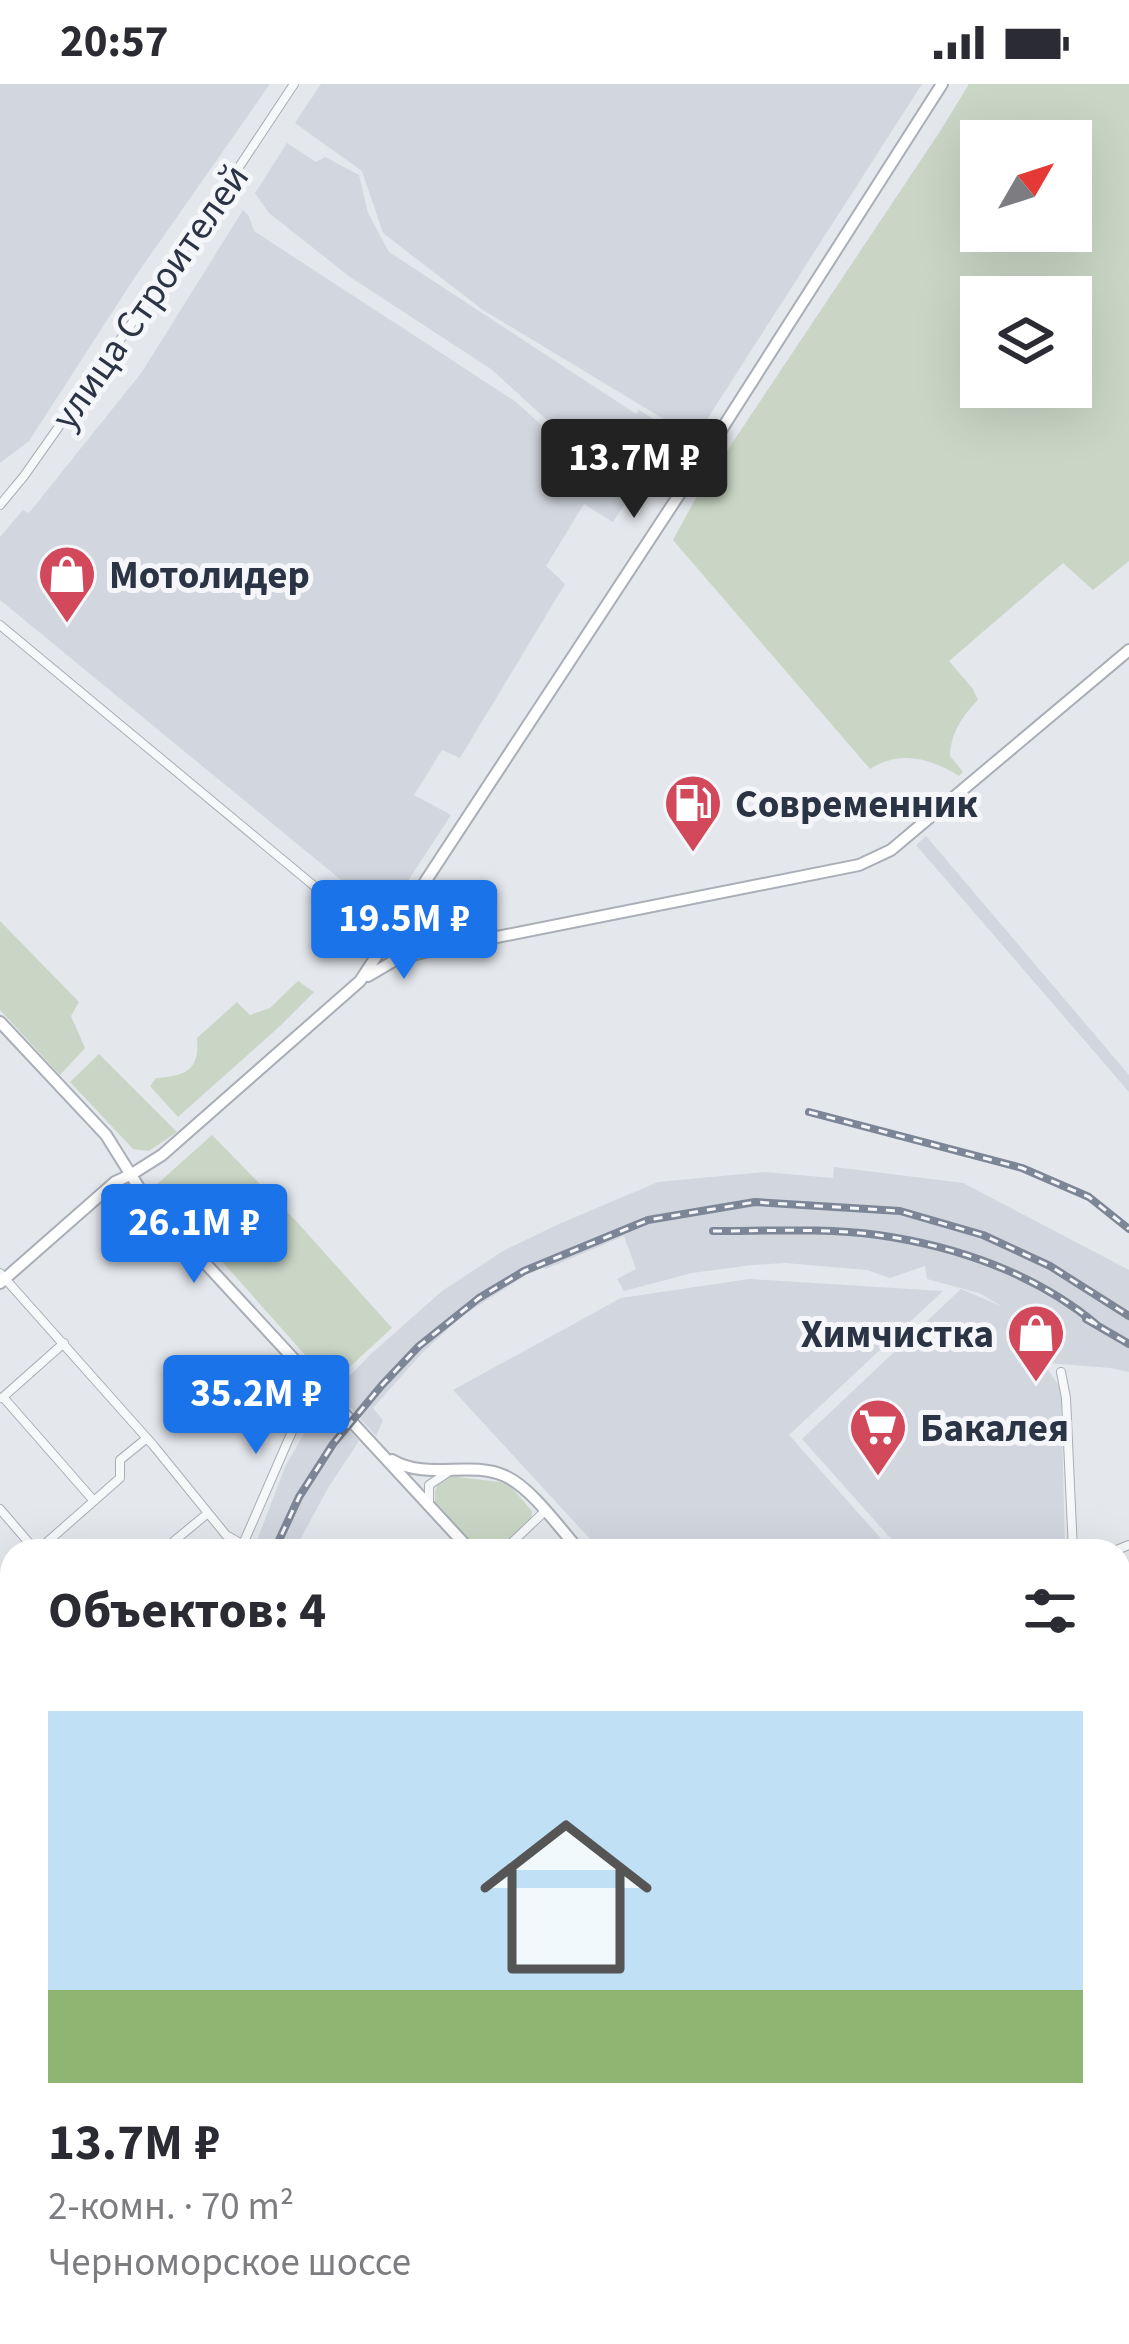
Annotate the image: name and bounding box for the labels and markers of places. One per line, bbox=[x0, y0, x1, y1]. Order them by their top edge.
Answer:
pin: 13.7M ₽ bbox=[523, 419, 745, 521]
shop icon: Мотолидер bbox=[36, 543, 98, 625]
place label: Мотолидер bbox=[109, 548, 310, 604]
fuel station icon: Современник bbox=[662, 772, 724, 854]
place label: Современник bbox=[735, 777, 979, 833]
pin: 19.5M ₽ bbox=[293, 880, 515, 982]
pin: 26.1M ₽ bbox=[83, 1184, 305, 1286]
shop icon: Химчистка bbox=[1005, 1302, 1067, 1384]
place label: Химчистка bbox=[801, 1307, 994, 1363]
pin: 35.2M ₽ bbox=[145, 1355, 367, 1457]
supermarket icon: Бакалея bbox=[847, 1396, 909, 1478]
place label: Бакалея bbox=[920, 1401, 1069, 1457]

